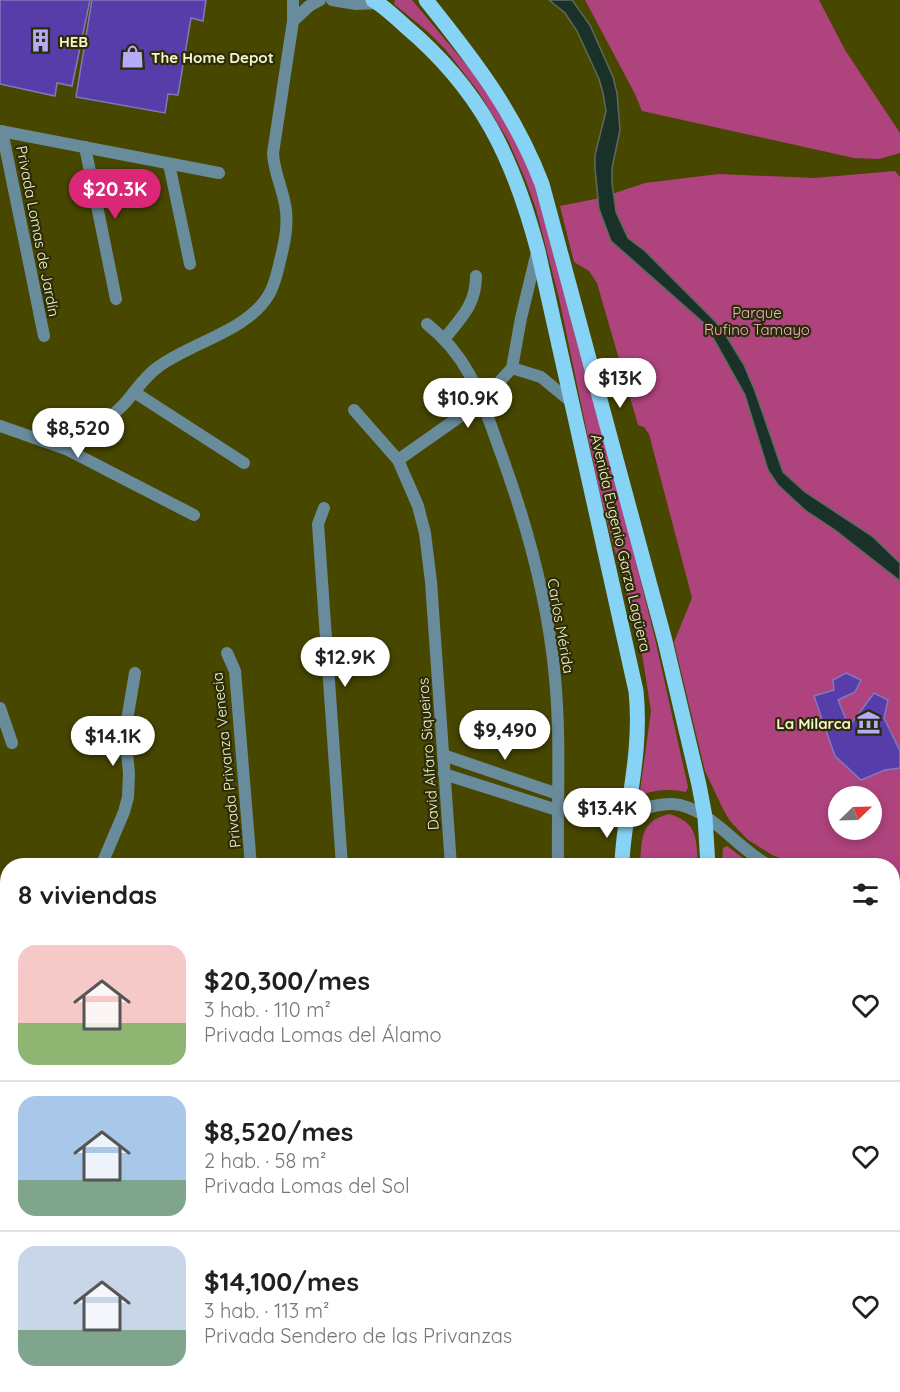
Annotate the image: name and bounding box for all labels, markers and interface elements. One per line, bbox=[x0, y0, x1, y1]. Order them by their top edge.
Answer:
building icon: HEB bbox=[28, 28, 54, 54]
place label: HEB bbox=[59, 32, 88, 51]
shop icon: The Home Depot bbox=[120, 44, 146, 70]
place label: The Home Depot bbox=[151, 48, 274, 67]
street label: Privada Lomas de Jardín bbox=[12, 144, 64, 318]
pin: $20.3K bbox=[66, 169, 164, 220]
text: $20.3K bbox=[83, 176, 147, 201]
park label: Parque Rufino Tamayo bbox=[704, 303, 810, 339]
pin: $13K bbox=[584, 358, 656, 409]
text: $13K bbox=[598, 365, 642, 390]
pin: $10.9K bbox=[419, 378, 517, 429]
text: $10.9K bbox=[437, 385, 499, 410]
pin: $8,520 bbox=[29, 408, 127, 459]
text: $8,520 bbox=[46, 415, 110, 440]
street label: Avenida Eugenio Garza Lagüera bbox=[587, 432, 655, 654]
street label: Carlos Mérida bbox=[543, 577, 579, 675]
pin: $12.9K bbox=[296, 637, 394, 688]
text: $12.9K bbox=[315, 644, 375, 669]
street label: Privada Privanza Venecia bbox=[207, 671, 245, 849]
street label: David Alfaro Siqueiros bbox=[413, 677, 443, 831]
pin: $9,490 bbox=[456, 710, 554, 761]
museum icon: La Milarca bbox=[856, 710, 882, 736]
place label: La Milarca bbox=[776, 714, 851, 733]
pin: $14.1K bbox=[64, 716, 162, 767]
text: $9,490 bbox=[473, 717, 537, 742]
text: $14.1K bbox=[85, 723, 141, 748]
north arrow bbox=[828, 786, 882, 840]
map controls bbox=[828, 786, 882, 840]
pin: $13.4K bbox=[558, 788, 656, 839]
text: $13.4K bbox=[577, 795, 637, 820]
text: 8 viviendas bbox=[18, 878, 157, 911]
icon: filters bbox=[849, 878, 882, 911]
text: $20,300/mes bbox=[204, 964, 370, 997]
icon: home bbox=[66, 969, 138, 1041]
icon: heart bbox=[849, 989, 882, 1022]
text: 3 hab. · 110 m² bbox=[204, 997, 331, 1022]
text: Privada Lomas del Álamo bbox=[204, 1022, 442, 1047]
text: $8,520/mes bbox=[204, 1115, 353, 1148]
icon: home bbox=[66, 1120, 138, 1192]
icon: heart bbox=[849, 1140, 882, 1173]
text: 2 hab. · 58 m² bbox=[204, 1148, 326, 1173]
text: Privada Lomas del Sol bbox=[204, 1173, 410, 1198]
text: $14,100/mes bbox=[204, 1265, 359, 1298]
icon: home bbox=[66, 1270, 138, 1342]
icon: heart bbox=[849, 1290, 882, 1323]
text: 3 hab. · 113 m² bbox=[204, 1298, 329, 1323]
text: Privada Sendero de las Privanzas bbox=[204, 1323, 512, 1348]

